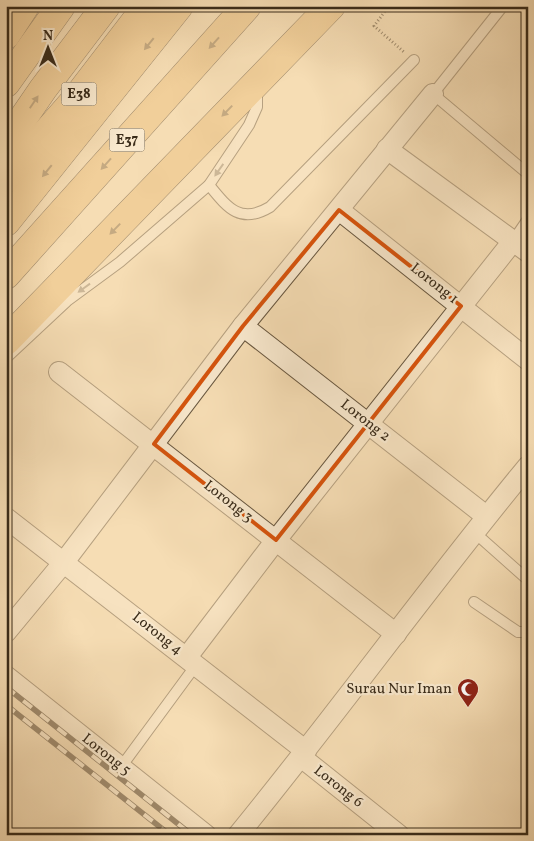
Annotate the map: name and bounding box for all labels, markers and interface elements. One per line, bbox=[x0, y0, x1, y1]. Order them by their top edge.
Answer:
north arrow bbox=[22, 22, 72, 72]
text: N bbox=[43, 27, 53, 46]
one-way arrow bbox=[209, 36, 220, 49]
one-way arrow bbox=[143, 37, 154, 50]
road number: E38 bbox=[62, 82, 96, 106]
one-way arrow bbox=[29, 96, 39, 109]
one-way arrow bbox=[221, 105, 233, 117]
road number: E37 bbox=[110, 128, 144, 152]
one-way arrow bbox=[100, 157, 112, 169]
one-way arrow bbox=[42, 164, 52, 178]
one-way arrow bbox=[214, 164, 224, 177]
one-way arrow bbox=[109, 222, 121, 234]
street label: Lorong 1 bbox=[405, 258, 463, 310]
one-way arrow bbox=[78, 283, 91, 294]
street label: Lorong 2 bbox=[336, 395, 394, 447]
street label: Lorong 3 bbox=[199, 476, 257, 528]
street label: Lorong 4 bbox=[127, 607, 187, 661]
mosque icon: Surau Nur Iman bbox=[456, 677, 480, 708]
place label: Surau Nur Iman bbox=[346, 679, 452, 700]
street label: Lorong 5 bbox=[77, 729, 135, 781]
street label: Lorong 6 bbox=[309, 761, 367, 813]

